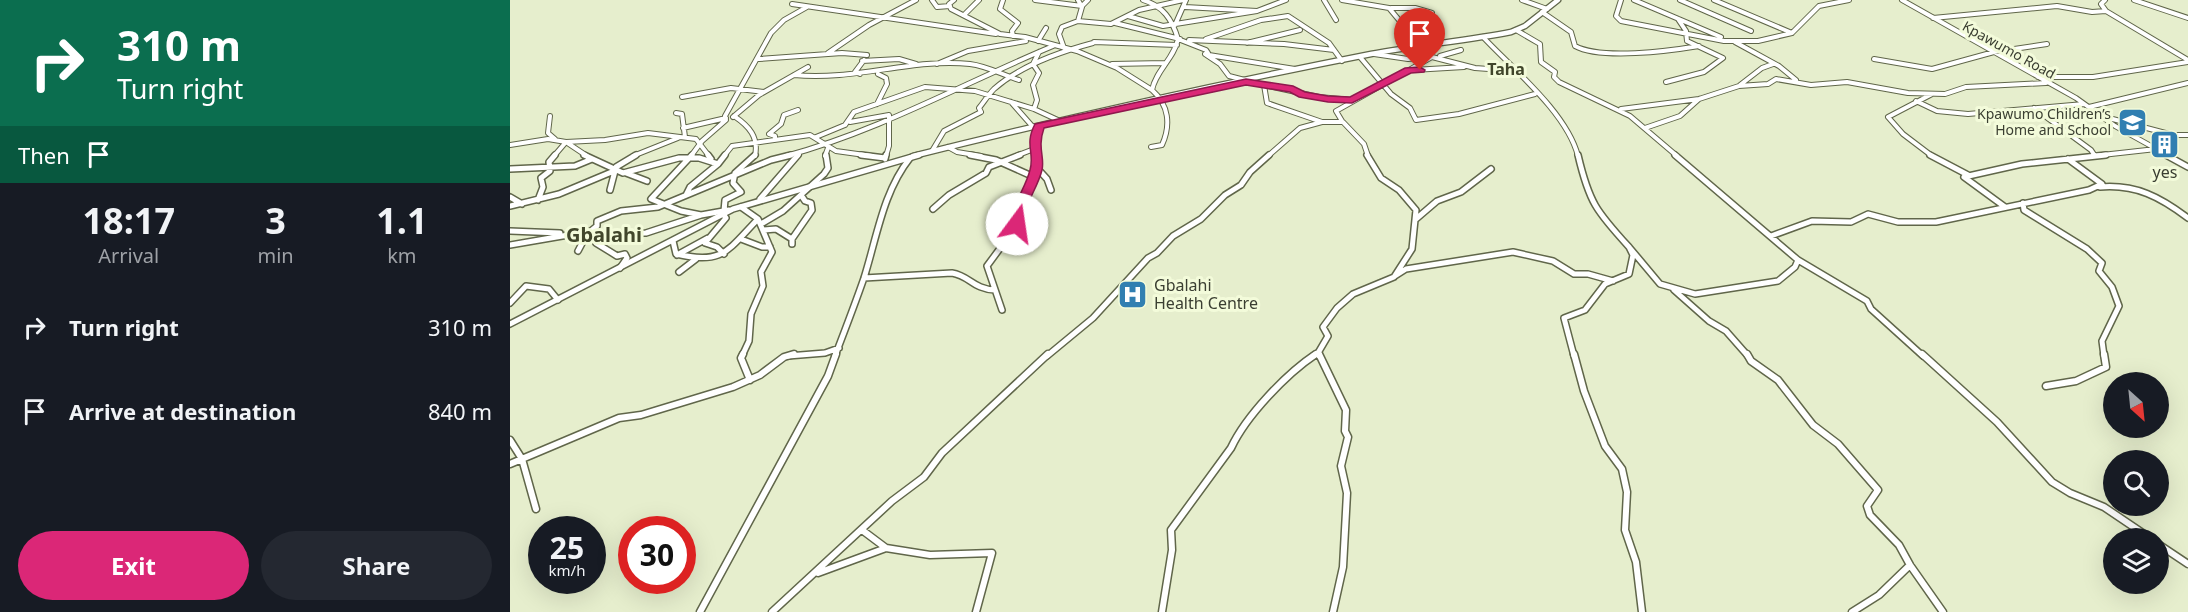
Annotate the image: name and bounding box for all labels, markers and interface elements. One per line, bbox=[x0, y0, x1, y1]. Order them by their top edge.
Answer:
pin bbox=[1394, 8, 1445, 70]
text: 310 m bbox=[117, 16, 241, 73]
street label: Kpawumo Road bbox=[1959, 16, 2059, 83]
icon: arrive bbox=[1403, 17, 1436, 50]
icon: right bbox=[18, 24, 96, 102]
district label: Taha bbox=[1487, 58, 1525, 80]
text: Turn right bbox=[117, 70, 243, 107]
place label: Kpawumo Children’s Home and School bbox=[1977, 104, 2111, 139]
school or university icon: Kpawumo Children’s Home and School bbox=[2116, 106, 2148, 138]
building icon: yes bbox=[2149, 128, 2181, 160]
icon: arrive bbox=[82, 138, 115, 171]
text: Then bbox=[18, 140, 70, 170]
place label: yes bbox=[2153, 161, 2177, 183]
position arrow bbox=[985, 192, 1049, 256]
text: 18:17 bbox=[82, 196, 175, 245]
text: 3 bbox=[265, 196, 286, 245]
text: 1.1 bbox=[376, 196, 427, 245]
district label: Gbalahi bbox=[566, 221, 642, 248]
text: Arrival bbox=[98, 242, 159, 269]
text: min bbox=[257, 242, 294, 269]
text: km bbox=[387, 242, 417, 269]
place label: Gbalahi Health Centre bbox=[1154, 274, 1258, 314]
hospital icon: Gbalahi Health Centre bbox=[1117, 278, 1149, 310]
icon: right bbox=[18, 311, 51, 344]
text: Turn right bbox=[69, 312, 179, 342]
text: 310 m bbox=[428, 312, 492, 342]
north arrow bbox=[2103, 372, 2169, 438]
map controls bbox=[2103, 372, 2169, 594]
icon: arrive bbox=[18, 395, 51, 428]
text: Arrive at destination bbox=[69, 396, 296, 426]
text: 840 m bbox=[428, 396, 492, 426]
button: search bbox=[2103, 450, 2169, 516]
speed limit sign: 30 bbox=[618, 516, 696, 594]
text: 25 bbox=[550, 527, 584, 568]
button: layers bbox=[2103, 528, 2169, 594]
button: Exit bbox=[18, 531, 249, 600]
button: Share bbox=[261, 531, 492, 600]
text: km/h bbox=[549, 560, 585, 580]

